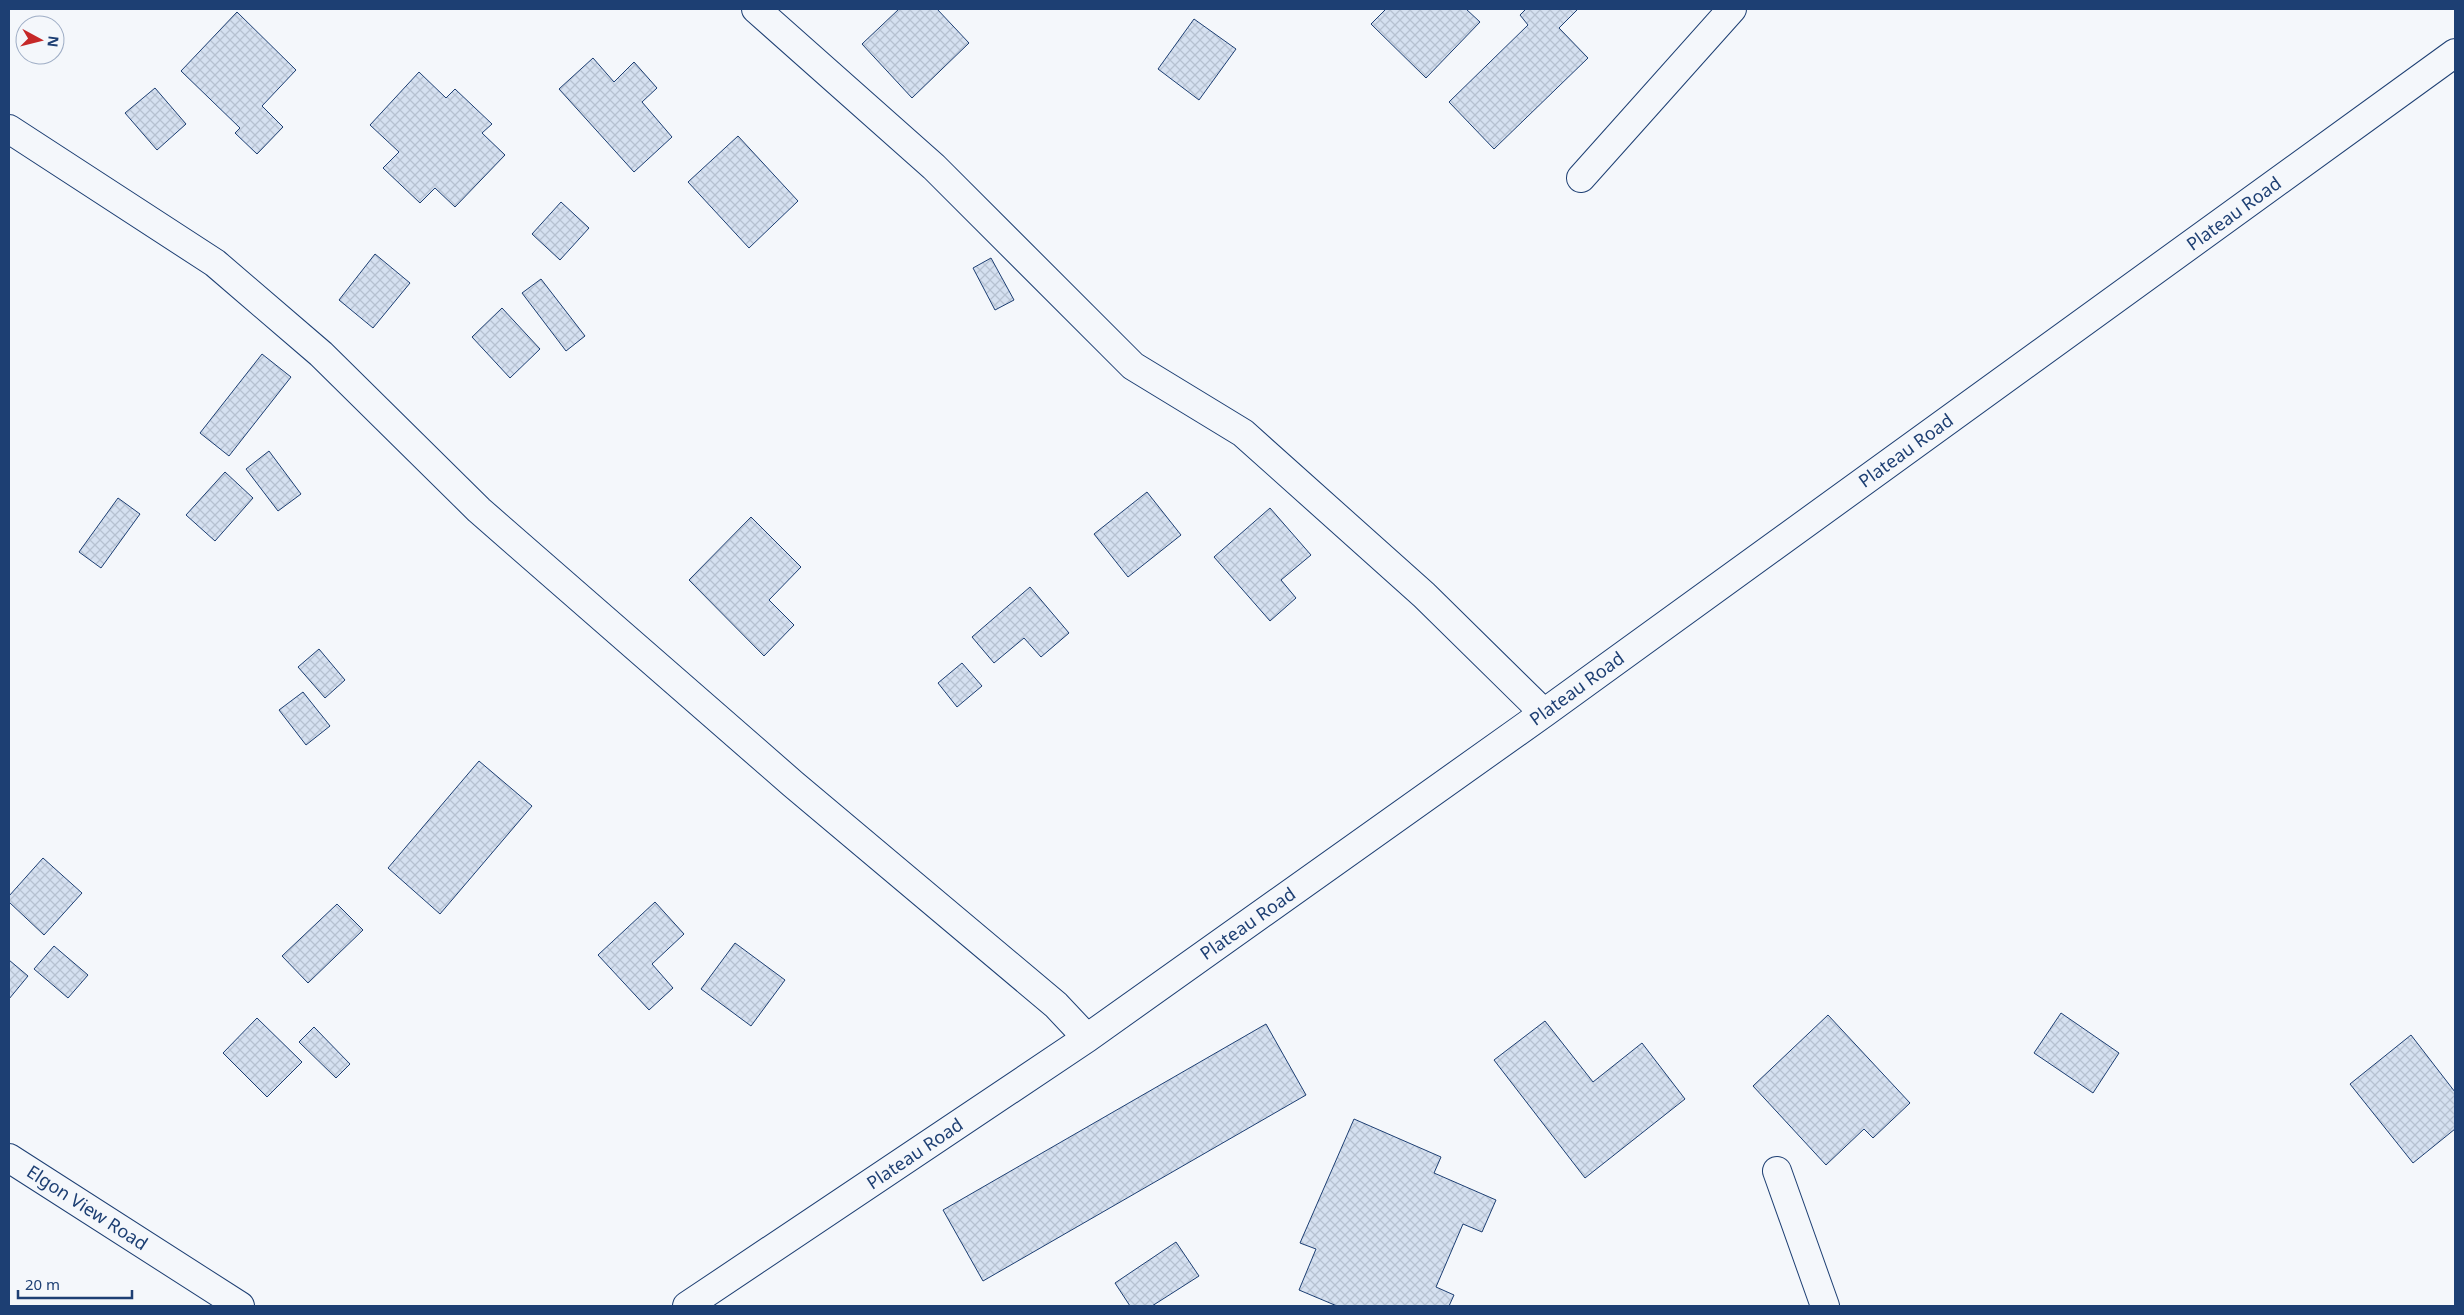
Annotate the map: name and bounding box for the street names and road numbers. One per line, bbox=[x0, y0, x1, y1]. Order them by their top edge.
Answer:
street label: Plateau Road bbox=[2181, 171, 2286, 256]
street label: Plateau Road bbox=[1853, 408, 1958, 493]
street label: Plateau Road bbox=[1524, 646, 1629, 731]
street label: Plateau Road bbox=[1195, 881, 1300, 965]
street label: Plateau Road bbox=[862, 1112, 967, 1194]
street label: Elgon View Road bbox=[22, 1159, 153, 1255]

